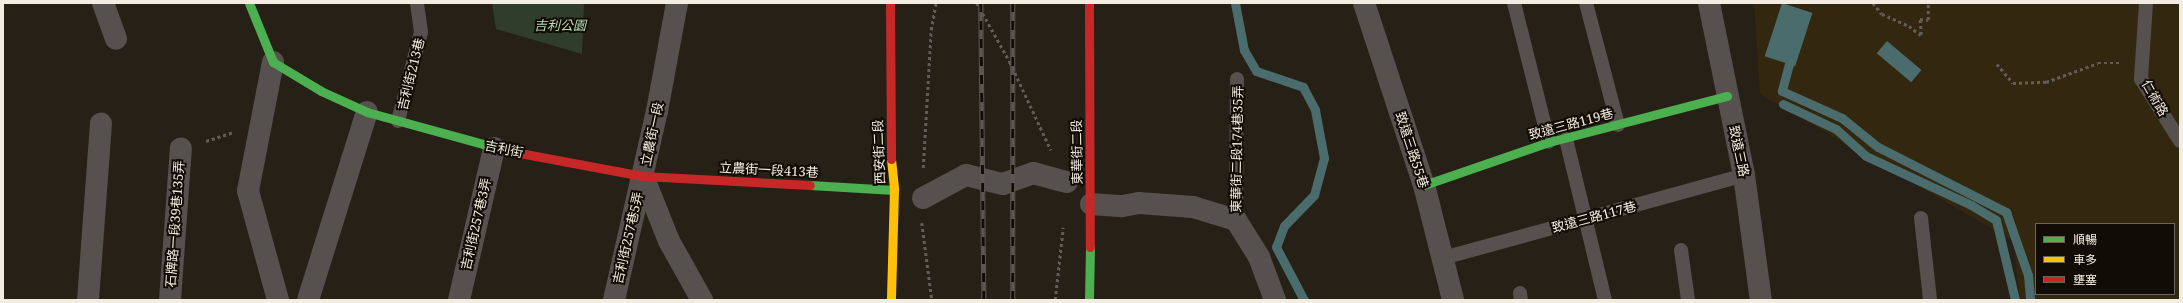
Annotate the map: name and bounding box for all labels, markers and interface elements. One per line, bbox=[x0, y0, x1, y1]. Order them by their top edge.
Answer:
park label: 吉利公園 bbox=[534, 17, 586, 33]
street label: 吉利街213巷 bbox=[395, 36, 427, 112]
street label: 仁術路 bbox=[2138, 77, 2172, 119]
street label: 東華街二段174巷35弄 bbox=[1228, 85, 1246, 213]
street label: 立農街一段 bbox=[638, 101, 666, 167]
street label: 致遠三路119巷 bbox=[1527, 105, 1615, 143]
street label: 致遠三路55巷 bbox=[1392, 110, 1432, 190]
street label: 西安街二段 bbox=[870, 119, 888, 185]
street label: 東華街二段 bbox=[1069, 119, 1085, 185]
street label: 致遠三路 bbox=[1726, 124, 1752, 178]
street label: 吉利街 bbox=[483, 137, 525, 161]
street label: 石牌路一段39巷135弄 bbox=[163, 160, 187, 288]
street label: 立農街一段413巷 bbox=[719, 160, 819, 180]
street label: 吉利街257巷3弄 bbox=[458, 176, 494, 272]
street label: 吉利街257巷5弄 bbox=[610, 190, 646, 286]
street label: 致遠三路117巷 bbox=[1550, 198, 1638, 236]
legend bbox=[2035, 223, 2175, 295]
text: 順暢 bbox=[2073, 231, 2097, 248]
text: 車多 bbox=[2073, 251, 2097, 268]
text: 壅塞 bbox=[2073, 271, 2097, 288]

